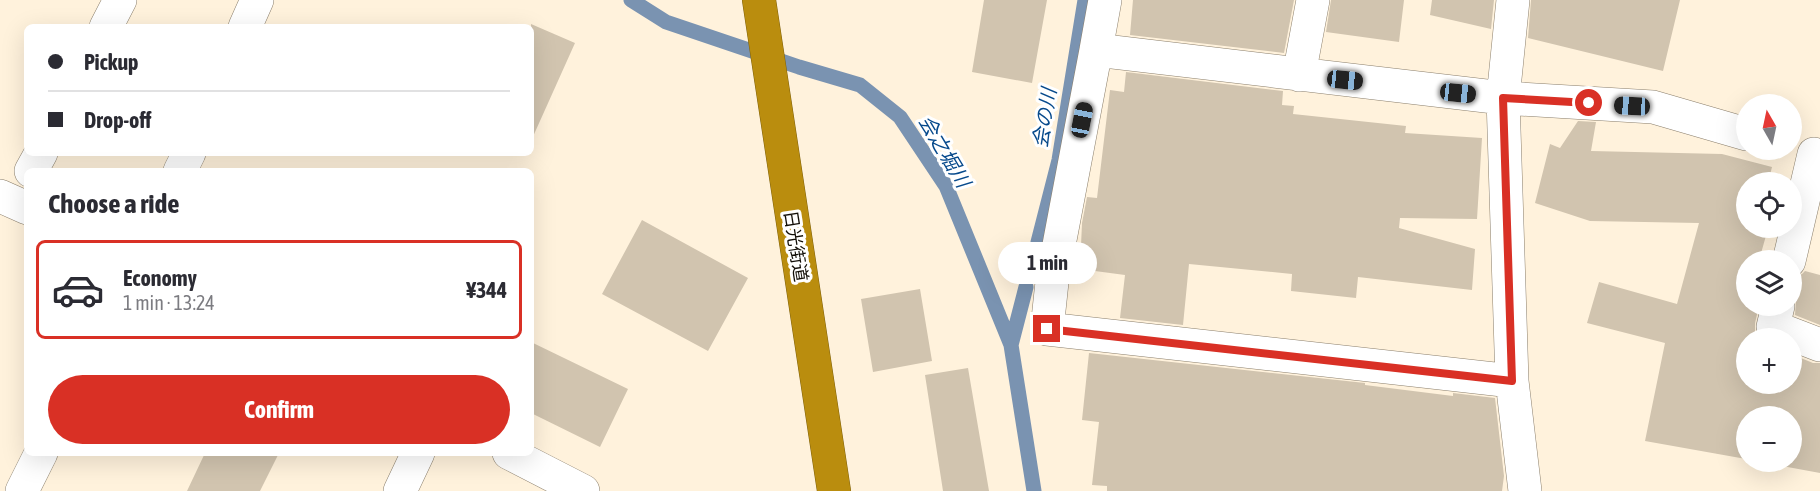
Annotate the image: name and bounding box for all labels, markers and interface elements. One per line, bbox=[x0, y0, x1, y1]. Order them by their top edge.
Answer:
text: Pickup bbox=[84, 49, 139, 75]
car bbox=[1326, 69, 1364, 91]
car bbox=[1439, 82, 1477, 104]
water label: 会の川 bbox=[1028, 85, 1060, 149]
route start bbox=[1575, 89, 1602, 116]
north arrow bbox=[1736, 94, 1802, 160]
map controls bbox=[1736, 94, 1802, 472]
car bbox=[1614, 96, 1650, 116]
car bbox=[1070, 101, 1094, 139]
text: Drop-off bbox=[84, 107, 151, 133]
water label: 会之堀川 bbox=[915, 111, 976, 193]
button: locate bbox=[1736, 172, 1802, 238]
text: Choose a ride bbox=[48, 188, 180, 219]
street label: 日光街道 bbox=[780, 209, 812, 283]
callout: 1 min bbox=[998, 242, 1096, 284]
button: layers bbox=[1736, 250, 1802, 316]
text: 1 min bbox=[1027, 251, 1068, 274]
icon: car bbox=[51, 263, 105, 317]
text: Economy bbox=[123, 265, 197, 291]
text: ¥344 bbox=[466, 277, 507, 303]
text: 1 min · 13:24 bbox=[123, 291, 215, 314]
route end bbox=[1033, 315, 1060, 342]
button: + bbox=[1736, 328, 1802, 394]
button: Confirm bbox=[48, 375, 510, 444]
button: − bbox=[1736, 406, 1802, 472]

